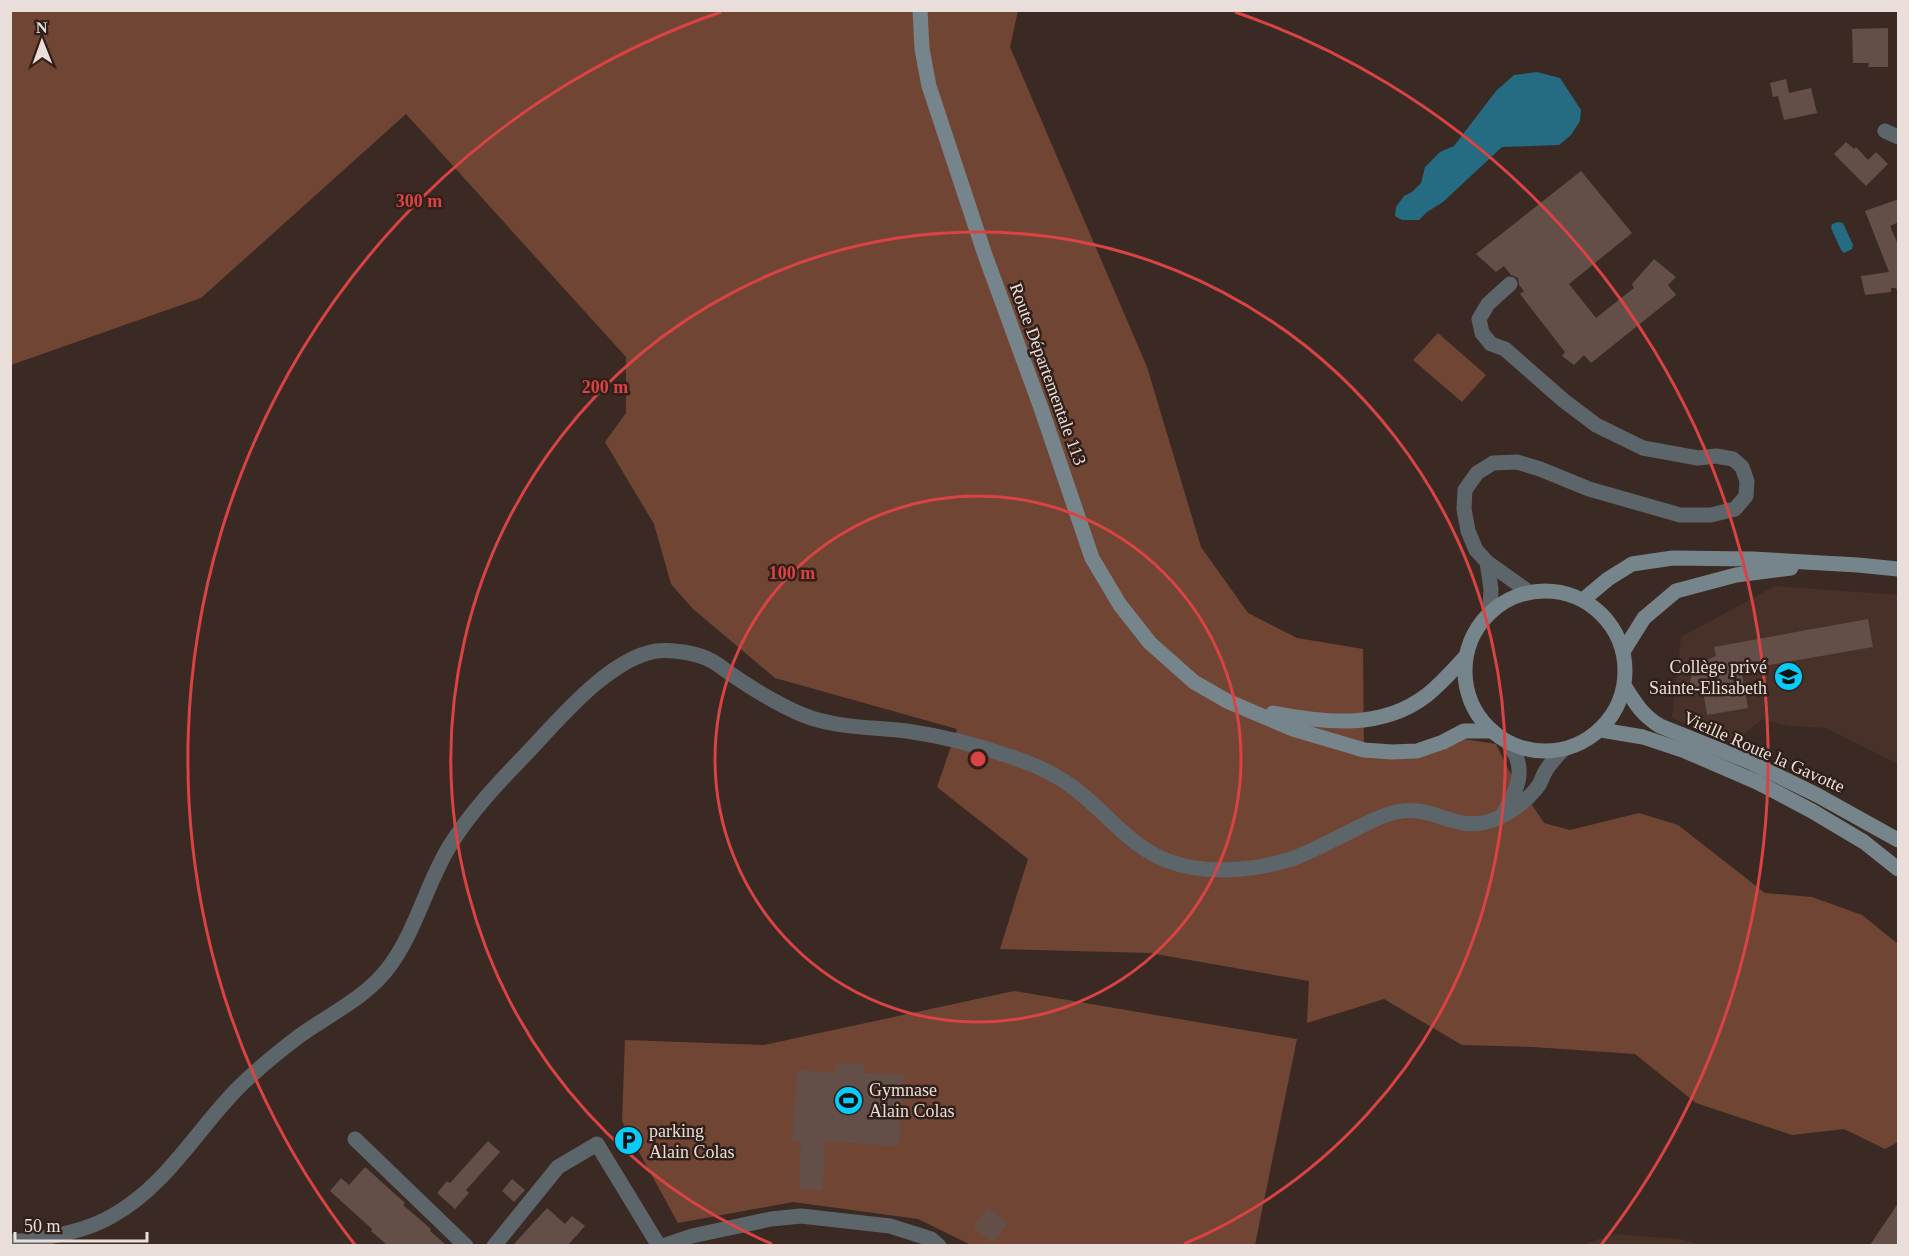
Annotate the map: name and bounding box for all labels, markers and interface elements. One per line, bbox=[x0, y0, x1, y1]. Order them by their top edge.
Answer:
north arrow bbox=[12, 12, 72, 72]
text: N bbox=[36, 19, 48, 36]
text: 300 m bbox=[396, 191, 442, 211]
street label: Route Départementale 113 bbox=[1006, 280, 1090, 468]
text: 200 m bbox=[582, 377, 628, 397]
text: 100 m bbox=[769, 563, 815, 583]
place label: Collège privé Sainte-Elisabeth bbox=[1649, 657, 1767, 698]
school or university icon: Collège privé Sainte-Elisabeth bbox=[1772, 661, 1804, 693]
street label: Vieille Route la Gavotte bbox=[1680, 707, 1848, 797]
centre of rings bbox=[968, 749, 988, 769]
place label: Gymnase Alain Colas bbox=[869, 1080, 955, 1121]
sports icon: Gymnase Alain Colas bbox=[832, 1084, 864, 1116]
place label: parking Alain Colas bbox=[649, 1121, 735, 1162]
parking icon: parking Alain Colas bbox=[612, 1125, 644, 1157]
scale bar bbox=[15, 1205, 147, 1243]
text: 50 m bbox=[24, 1216, 61, 1236]

